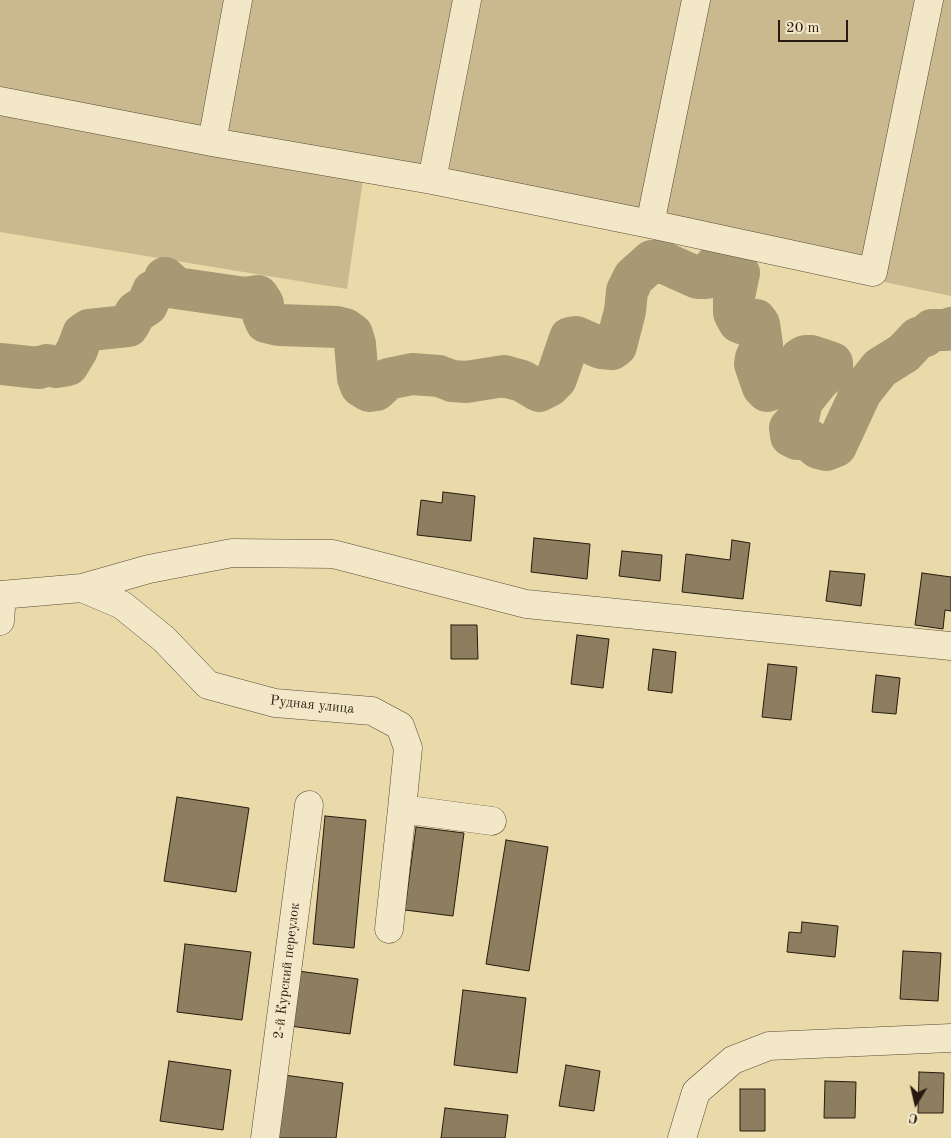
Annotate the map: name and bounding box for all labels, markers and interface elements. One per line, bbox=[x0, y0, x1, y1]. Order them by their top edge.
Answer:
scale bar bbox=[781, 10, 851, 42]
text: 20 m bbox=[786, 21, 820, 36]
street label: Рудная улица bbox=[269, 692, 355, 718]
street label: 2-й Курский переулок bbox=[270, 902, 304, 1040]
north arrow bbox=[891, 1078, 941, 1128]
text: С bbox=[908, 1110, 919, 1125]

